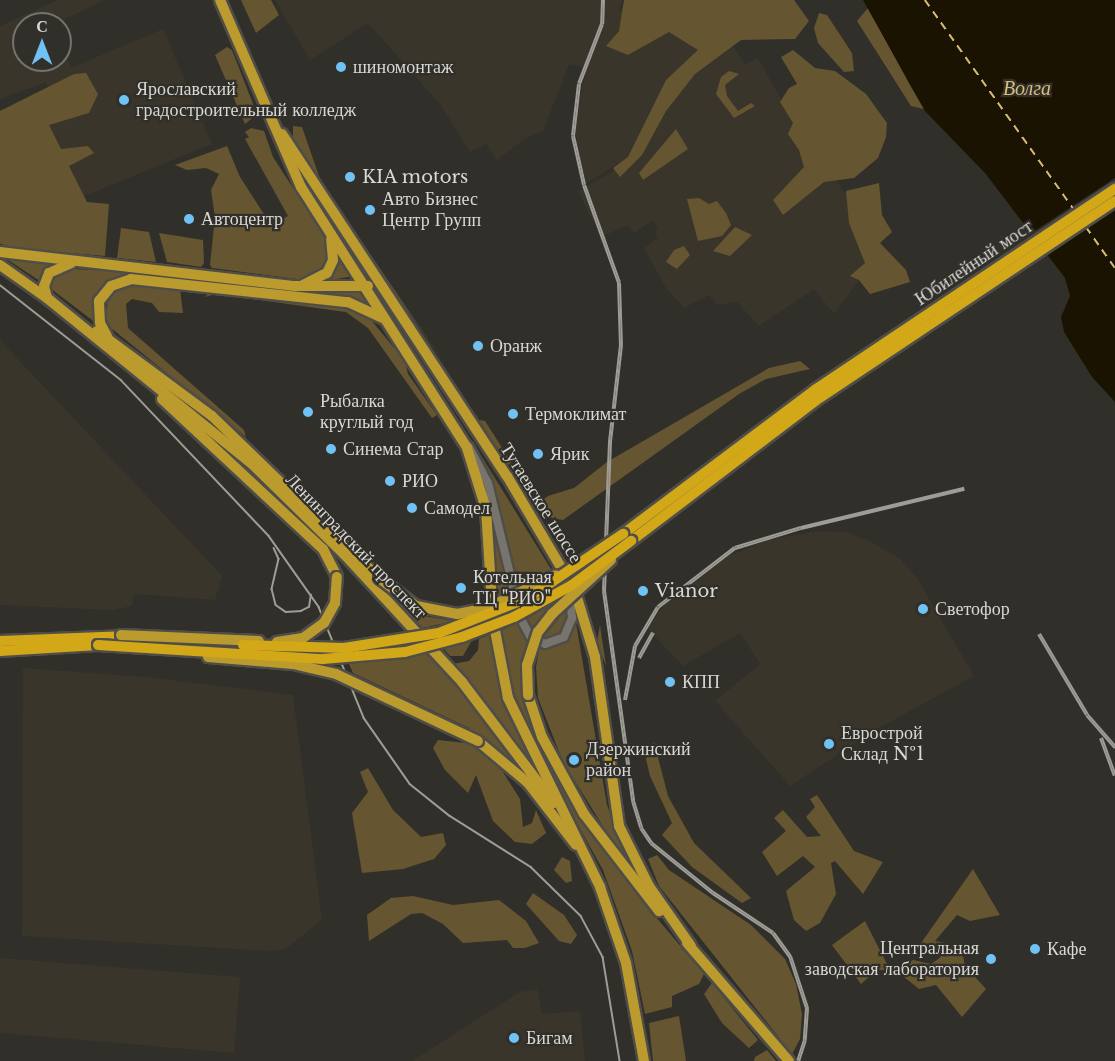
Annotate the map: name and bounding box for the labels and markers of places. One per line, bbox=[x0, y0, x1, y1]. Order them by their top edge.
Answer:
place label: шиномонтаж bbox=[353, 56, 453, 78]
marker: шиномонтаж bbox=[334, 60, 348, 74]
place label: Ярославский градостроительный колледж bbox=[136, 79, 356, 122]
marker: Ярославский градостроительный колледж bbox=[117, 93, 131, 107]
place label: KIA motors bbox=[362, 166, 469, 188]
marker: KIA motors bbox=[343, 170, 357, 184]
place label: Авто Бизнес Центр Групп bbox=[382, 189, 481, 232]
marker: Авто Бизнес Центр Групп bbox=[363, 203, 377, 217]
place label: Автоцентр bbox=[201, 208, 283, 230]
marker: Автоцентр bbox=[182, 212, 196, 226]
place label: Оранж bbox=[490, 335, 542, 357]
marker: Оранж bbox=[471, 339, 485, 353]
place label: Рыбалка круглый год bbox=[320, 391, 413, 434]
place label: Термоклимат bbox=[525, 403, 626, 425]
marker: Рыбалка круглый год bbox=[301, 405, 315, 419]
marker: Термоклимат bbox=[506, 407, 520, 421]
place label: Синема Стар bbox=[343, 438, 444, 460]
marker: Синема Стар bbox=[324, 442, 338, 456]
place label: Ярик bbox=[550, 443, 589, 465]
marker: Ярик bbox=[531, 447, 545, 461]
place label: РИО bbox=[402, 470, 438, 492]
marker: РИО bbox=[383, 474, 397, 488]
place label: Самодел bbox=[424, 497, 490, 519]
marker: Самодел bbox=[405, 501, 419, 515]
place label: Котельная ТЦ "РИО" bbox=[473, 567, 552, 610]
place label: Vianor bbox=[655, 580, 718, 602]
marker: Котельная ТЦ "РИО" bbox=[454, 581, 468, 595]
marker: Vianor bbox=[636, 584, 650, 598]
place label: Светофор bbox=[935, 598, 1010, 620]
marker: Светофор bbox=[916, 602, 930, 616]
place label: КПП bbox=[682, 671, 720, 693]
marker: КПП bbox=[663, 675, 677, 689]
place label: Еврострой Склад №1 bbox=[841, 723, 924, 766]
marker: Еврострой Склад №1 bbox=[822, 737, 836, 751]
place label: Дзержинский район bbox=[586, 739, 691, 782]
marker: Дзержинский район bbox=[567, 753, 581, 767]
place label: Центральная заводская лаборатория bbox=[805, 938, 979, 980]
place label: Кафе bbox=[1047, 938, 1086, 960]
marker: Кафе bbox=[1028, 942, 1042, 956]
marker: Центральная заводская лаборатория bbox=[984, 952, 998, 966]
place label: Бигам bbox=[526, 1027, 573, 1049]
marker: Бигам bbox=[507, 1031, 521, 1045]

